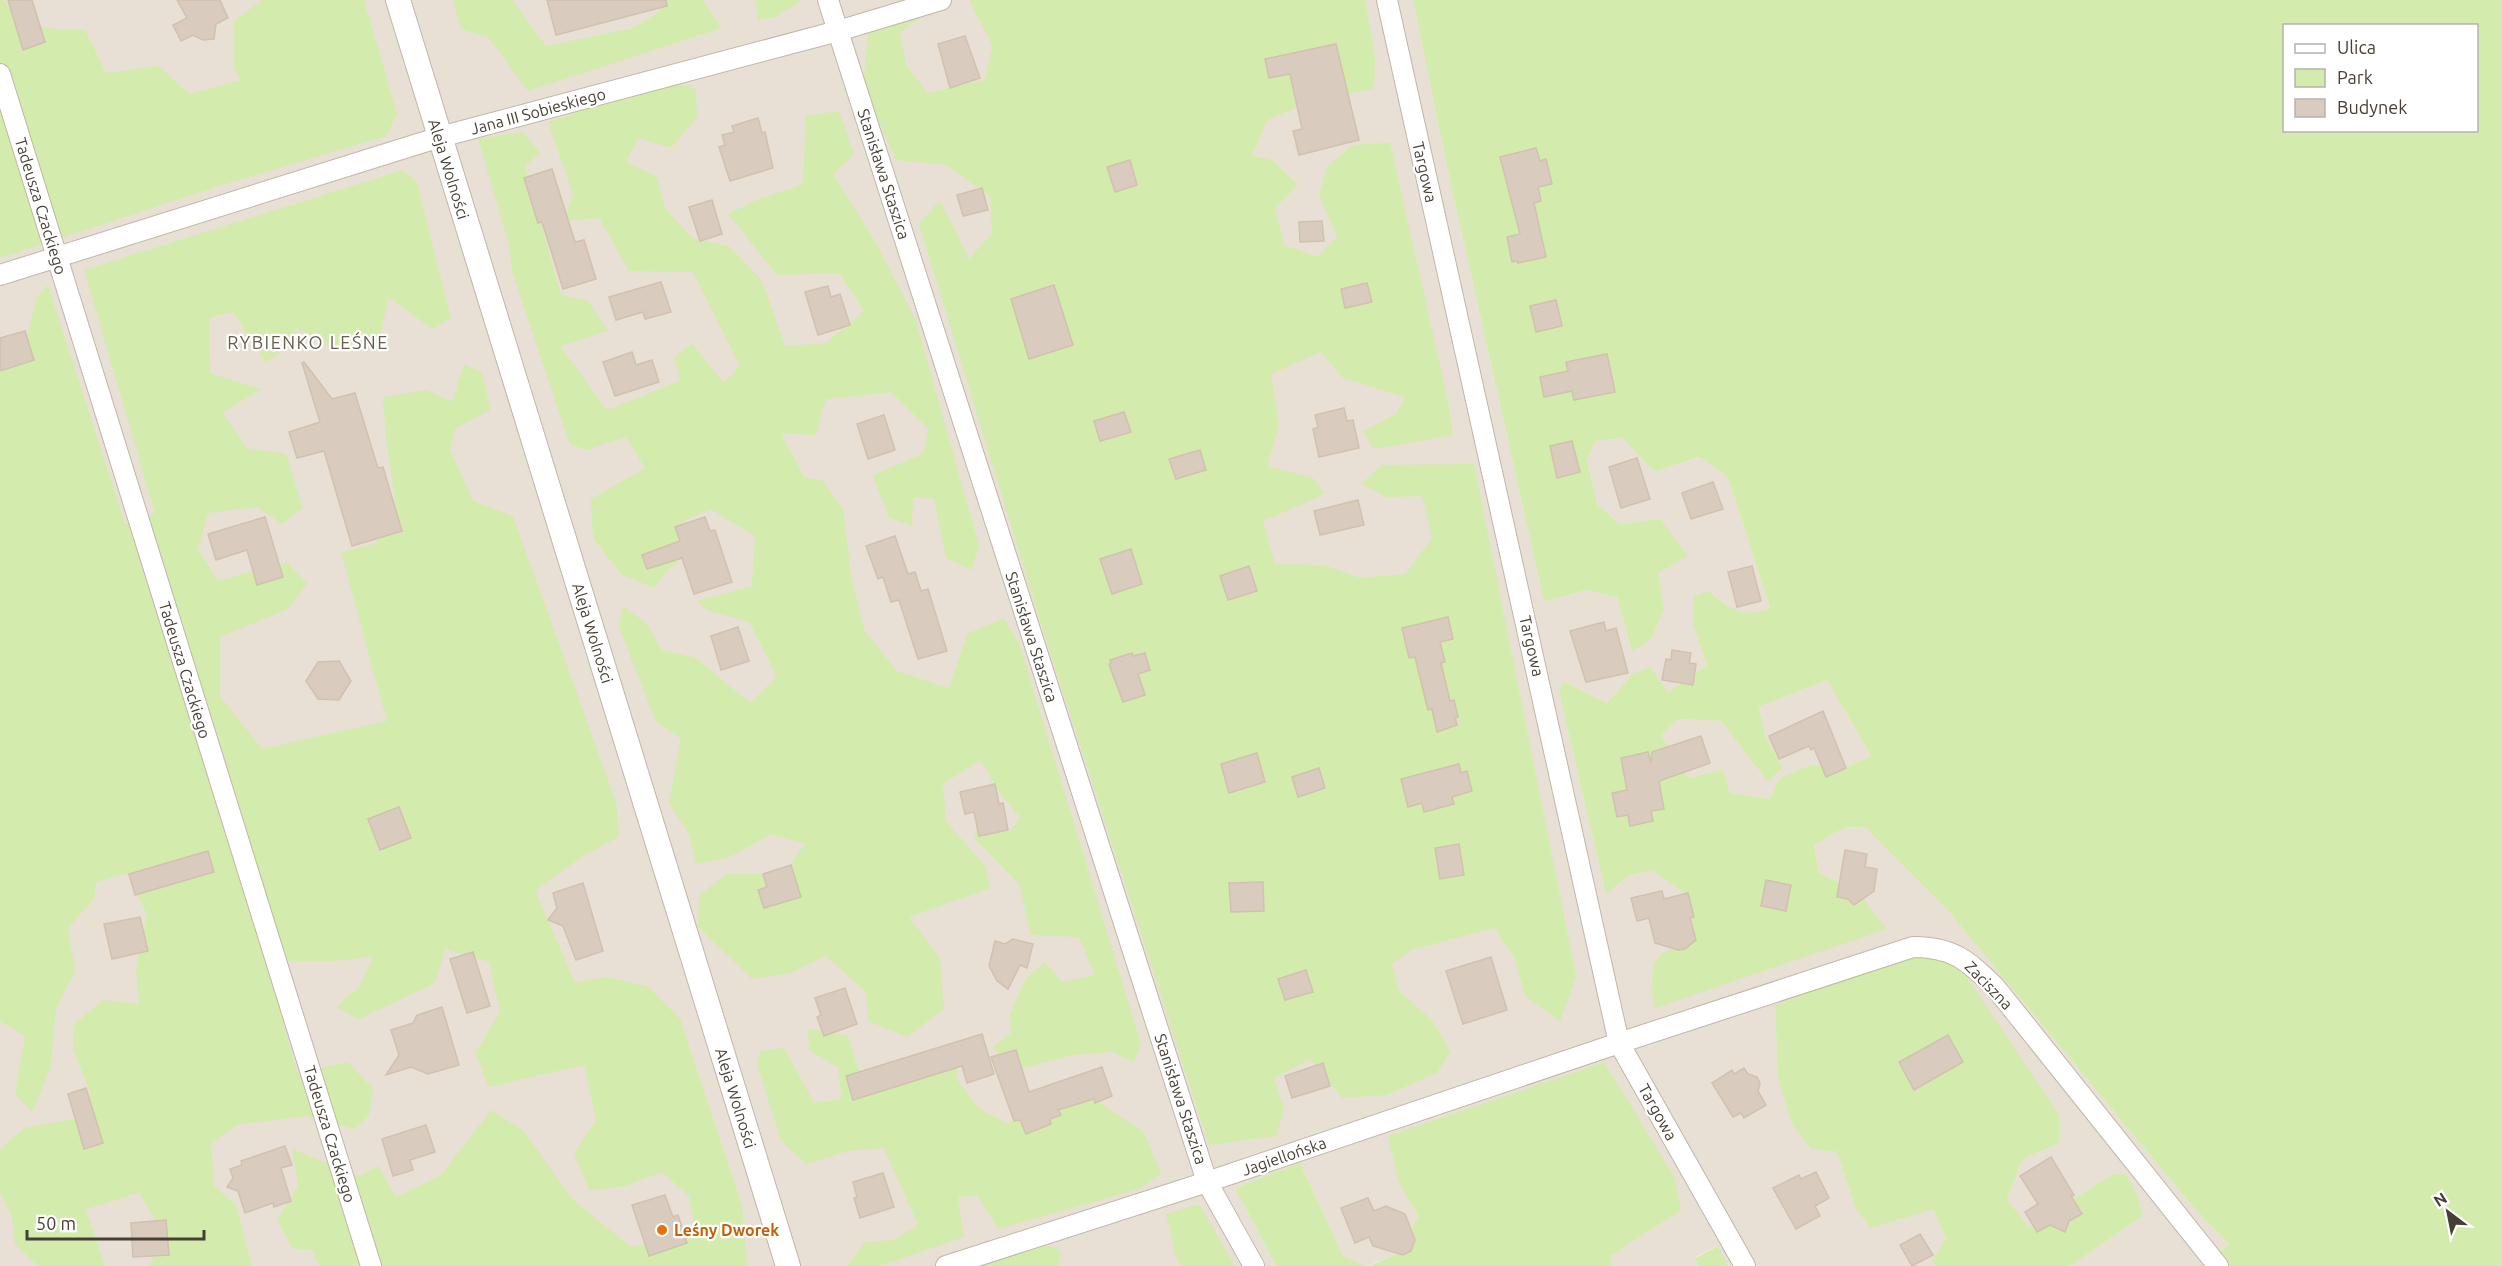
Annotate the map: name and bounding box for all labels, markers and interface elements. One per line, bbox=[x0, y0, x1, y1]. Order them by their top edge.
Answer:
legend bbox=[2283, 24, 2478, 132]
text: Ulica bbox=[2337, 37, 2376, 57]
text: Park bbox=[2337, 67, 2373, 87]
street label: Jana III Sobieskiego bbox=[468, 84, 608, 138]
text: Budynek bbox=[2337, 97, 2407, 117]
street label: Stanisława Staszica bbox=[854, 106, 914, 242]
street label: Aleja Wolności bbox=[425, 117, 473, 221]
street label: Tadeusza Czackiego bbox=[12, 135, 70, 277]
street label: Targowa bbox=[1409, 140, 1441, 204]
district label: RYBIENKO LEŚNE bbox=[227, 331, 389, 352]
street label: Stanisława Staszica bbox=[1002, 569, 1062, 705]
street label: Aleja Wolności bbox=[569, 581, 617, 685]
street label: Tadeusza Czackiego bbox=[156, 599, 214, 741]
street label: Targowa bbox=[1516, 614, 1548, 678]
street label: Zaciszna bbox=[1962, 957, 2016, 1013]
street label: Stanisława Staszica bbox=[1151, 1031, 1211, 1167]
street label: Aleja Wolności bbox=[712, 1046, 760, 1150]
street label: Tadeusza Czackiego bbox=[301, 1063, 359, 1205]
street label: Targowa bbox=[1635, 1081, 1681, 1143]
street label: Jagiellońska bbox=[1239, 1133, 1329, 1179]
north arrow bbox=[2418, 1182, 2478, 1242]
text: N bbox=[2430, 1188, 2450, 1210]
scale bar bbox=[27, 1203, 204, 1241]
text: 50 m bbox=[36, 1213, 76, 1233]
place label: Leśny Dworek bbox=[674, 1221, 779, 1239]
marker: Leśny Dworek bbox=[655, 1223, 669, 1237]

